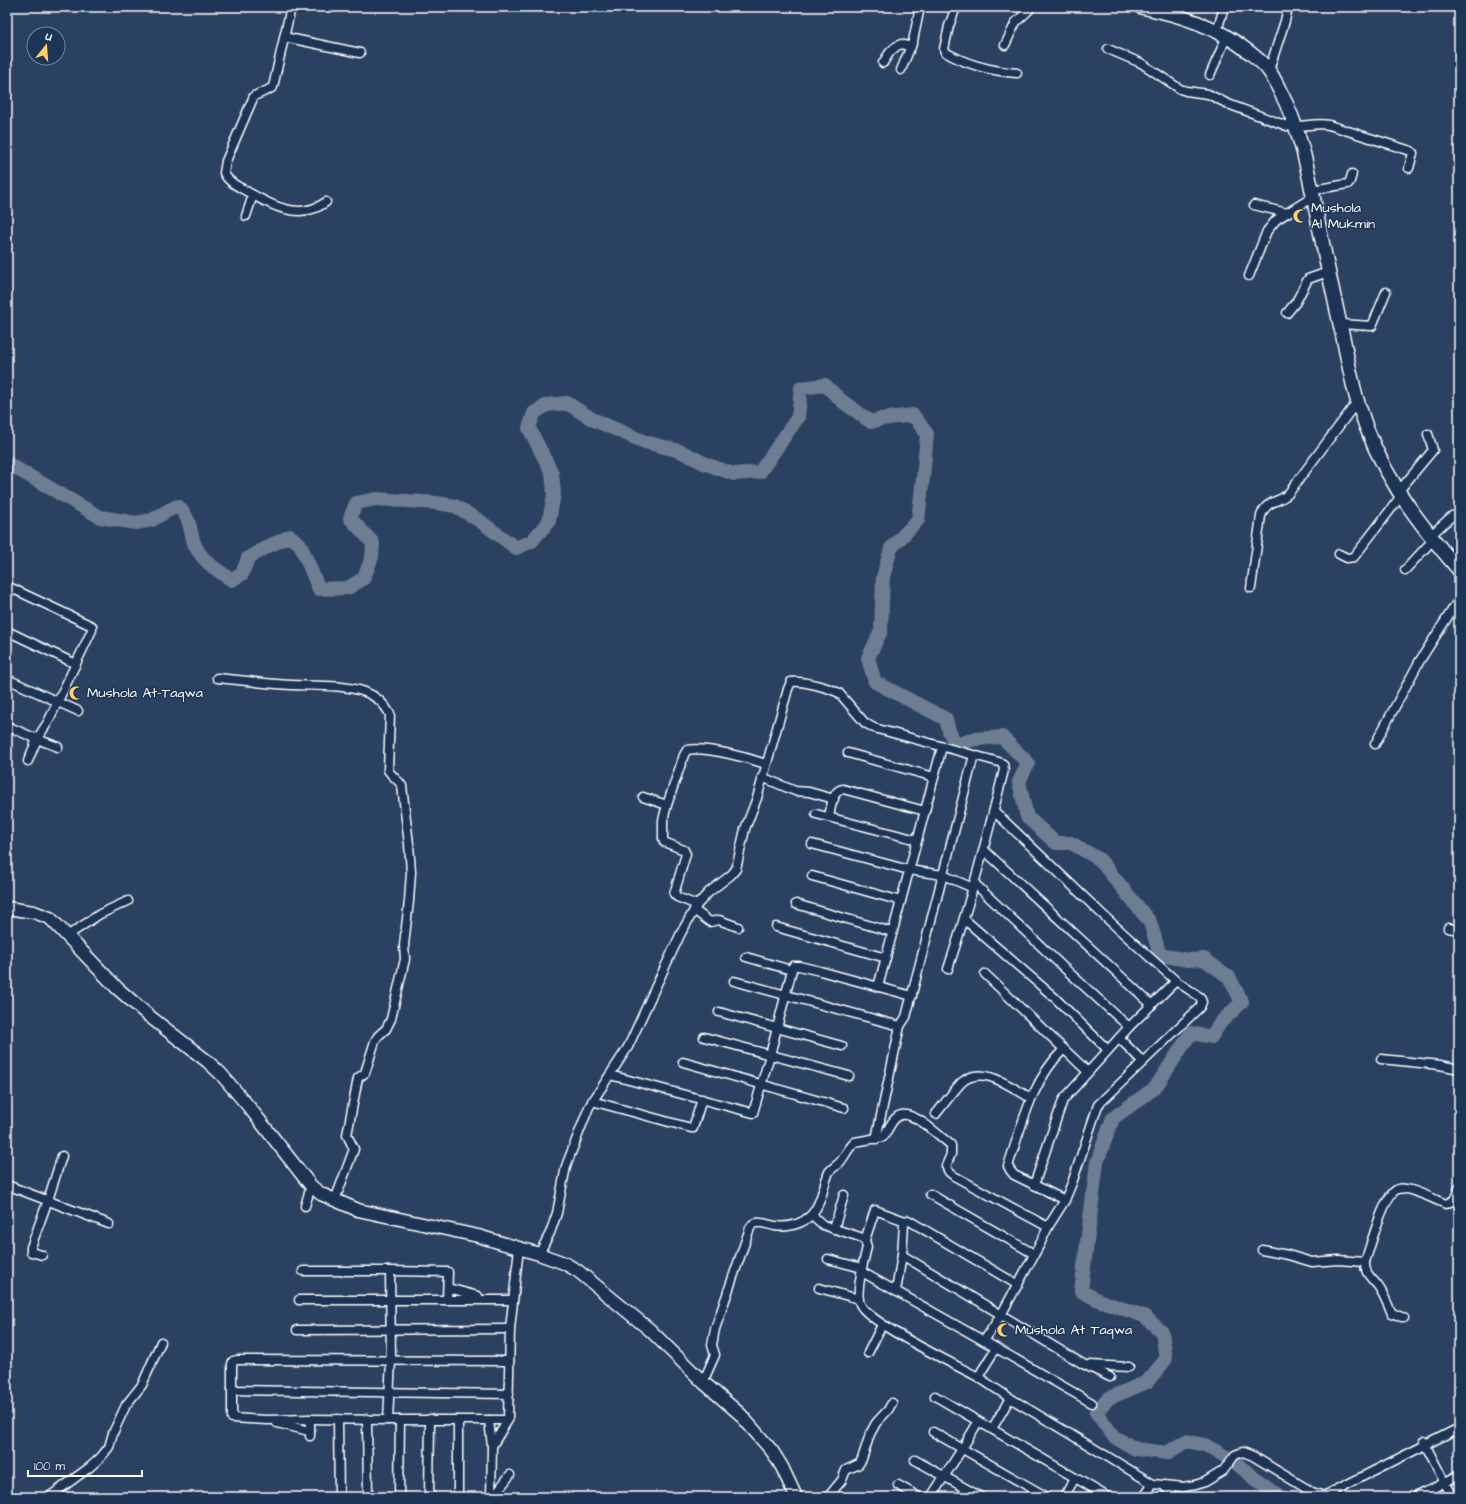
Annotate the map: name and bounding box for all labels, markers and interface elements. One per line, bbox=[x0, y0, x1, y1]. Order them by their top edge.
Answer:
north arrow bbox=[26, 26, 66, 66]
text: U bbox=[43, 29, 54, 45]
place label: Mushola Al Mukmin bbox=[1311, 198, 1375, 234]
mosque icon: Mushola Al Mukmin bbox=[1292, 208, 1308, 224]
place label: Mushola At-Taqwa bbox=[87, 683, 203, 703]
mosque icon: Mushola At-Taqwa bbox=[68, 685, 84, 701]
place label: Mushola At Taqwa bbox=[1015, 1320, 1132, 1340]
mosque icon: Mushola At Taqwa bbox=[996, 1322, 1012, 1338]
scale bar bbox=[28, 1452, 142, 1478]
text: 100 m bbox=[34, 1458, 65, 1475]

